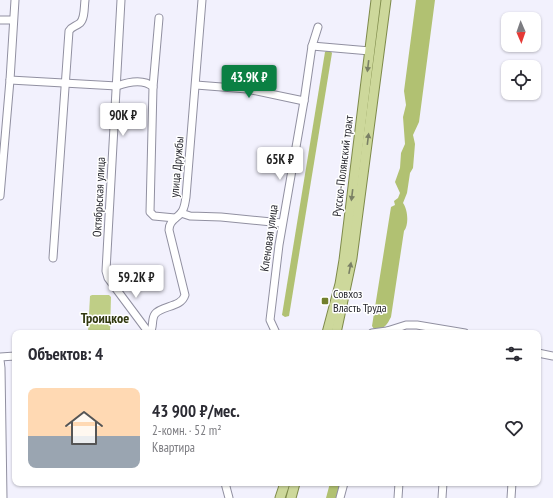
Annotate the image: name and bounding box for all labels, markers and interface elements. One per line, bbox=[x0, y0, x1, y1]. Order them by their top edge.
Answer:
north arrow bbox=[501, 12, 541, 52]
map controls bbox=[501, 12, 541, 100]
one-way arrow bbox=[365, 60, 371, 73]
button: locate bbox=[501, 60, 541, 100]
pin: 43.9K ₽ bbox=[212, 65, 286, 99]
text: 43.9K ₽ bbox=[231, 69, 267, 86]
pin: 90K ₽ bbox=[95, 103, 151, 137]
text: 90K ₽ bbox=[109, 107, 137, 124]
street label: Русско-Полянский тракт bbox=[329, 114, 356, 217]
one-way arrow bbox=[365, 133, 371, 145]
street label: улица Дружбы bbox=[166, 136, 187, 198]
pin: 65K ₽ bbox=[252, 147, 308, 181]
text: 65K ₽ bbox=[266, 151, 294, 168]
street label: Октябрьская улица bbox=[89, 156, 108, 237]
one-way arrow bbox=[349, 189, 355, 202]
street label: Кленовая улица bbox=[256, 203, 281, 272]
one-way arrow bbox=[348, 262, 354, 274]
pin: 59.2K ₽ bbox=[99, 265, 173, 299]
text: 59.2K ₽ bbox=[118, 269, 154, 286]
place label: Совхоз Власть Труда bbox=[333, 286, 387, 315]
marker: Совхоз Власть Труда bbox=[320, 296, 330, 306]
district label: Троицкое bbox=[81, 309, 129, 327]
text: Объектов: 4 bbox=[28, 343, 103, 365]
icon: filters bbox=[503, 343, 525, 365]
text: 43 900 ₽/мес. bbox=[152, 400, 240, 422]
icon: home bbox=[60, 404, 108, 452]
icon: heart bbox=[503, 417, 525, 439]
text: 2-комн. · 52 m² bbox=[152, 422, 222, 439]
text: Квартира bbox=[152, 439, 195, 456]

